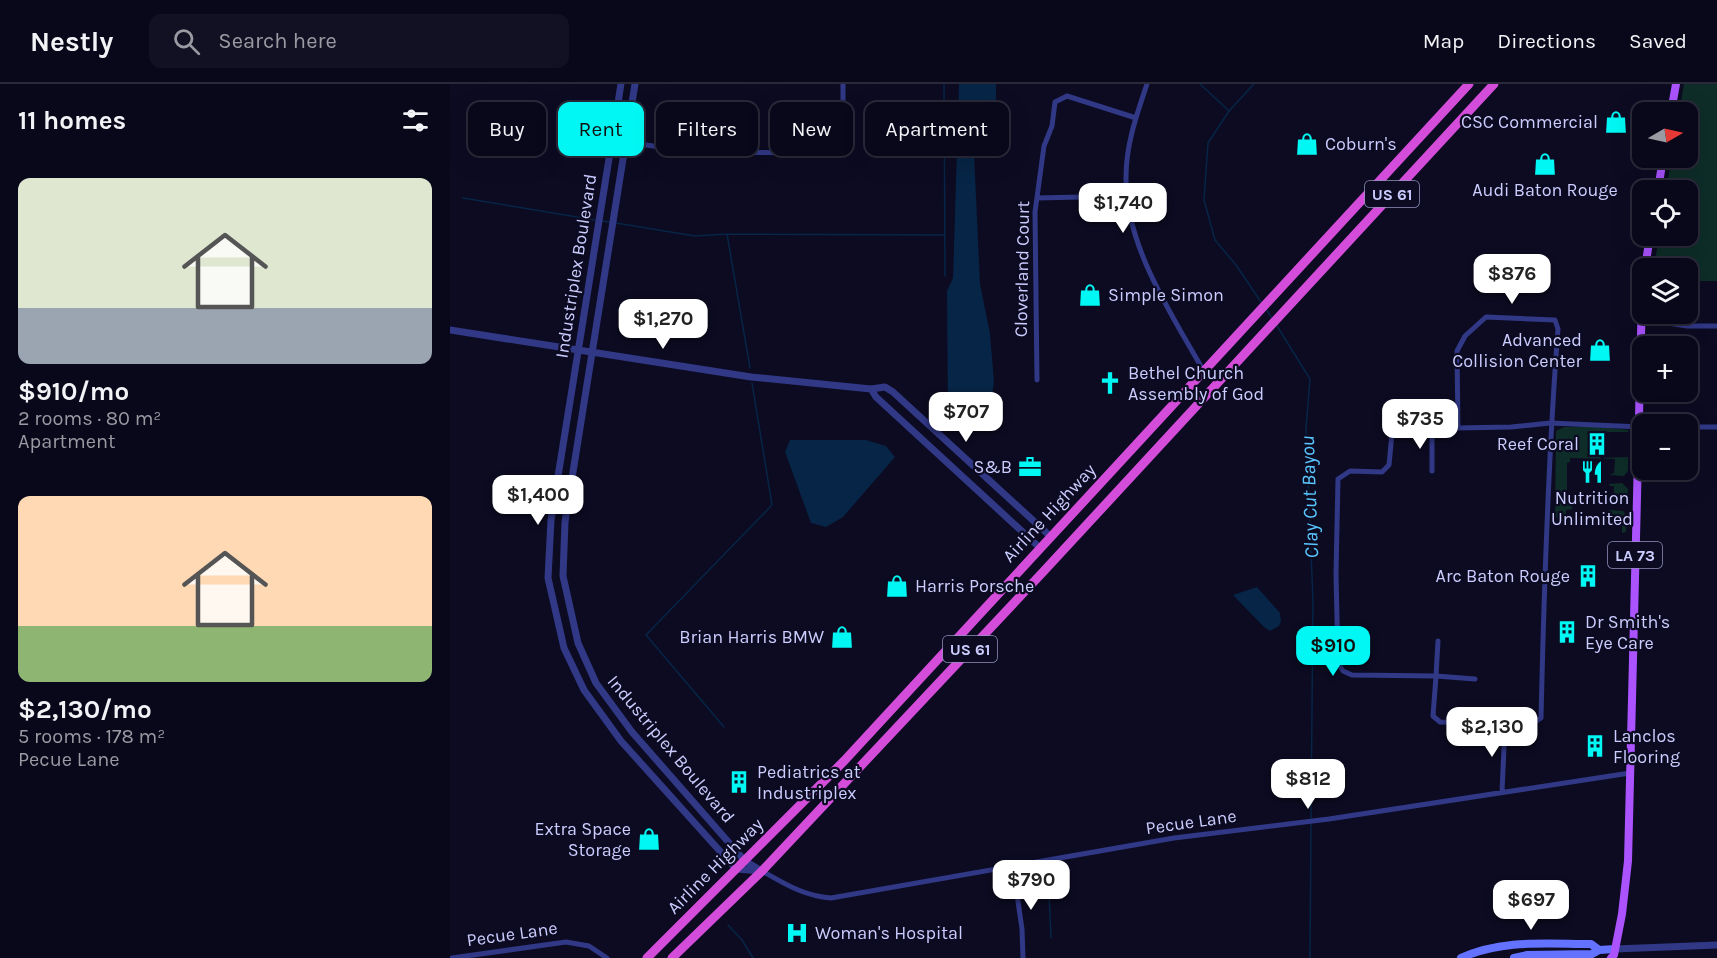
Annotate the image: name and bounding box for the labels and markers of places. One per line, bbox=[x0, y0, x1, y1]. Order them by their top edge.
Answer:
shop icon: CSC Commercial bbox=[1603, 109, 1629, 135]
place label: CSC Commercial bbox=[1461, 111, 1598, 133]
shop icon: Coburn's bbox=[1294, 131, 1320, 157]
place label: Coburn's bbox=[1325, 133, 1397, 155]
shop icon: Audi Baton Rouge bbox=[1532, 151, 1558, 177]
place label: Audi Baton Rouge bbox=[1472, 179, 1618, 201]
pin: $1,740 bbox=[1074, 183, 1172, 234]
pin: $876 bbox=[1476, 254, 1548, 305]
shop icon: Simple Simon bbox=[1077, 282, 1103, 308]
place label: Simple Simon bbox=[1108, 284, 1224, 306]
pin: $1,270 bbox=[614, 299, 712, 350]
place label: Advanced Collision Center bbox=[1452, 329, 1582, 372]
shop icon: Advanced Collision Center bbox=[1587, 337, 1613, 363]
place label: Bethel Church Assembly of God bbox=[1128, 362, 1264, 405]
church icon: Bethel Church Assembly of God bbox=[1097, 370, 1123, 396]
pin: $707 bbox=[930, 392, 1002, 443]
pin: $735 bbox=[1384, 399, 1456, 450]
building icon: Reef Coral bbox=[1584, 431, 1610, 457]
place label: Reef Coral bbox=[1497, 433, 1579, 455]
office icon: S&B bbox=[1017, 454, 1043, 480]
place label: S&B bbox=[973, 456, 1012, 478]
restaurant icon: Nutrition Unlimited bbox=[1579, 459, 1605, 485]
pin: $1,400 bbox=[489, 475, 587, 526]
place label: Nutrition Unlimited bbox=[1551, 487, 1633, 530]
building icon: Arc Baton Rouge bbox=[1575, 563, 1601, 589]
place label: Arc Baton Rouge bbox=[1436, 565, 1570, 587]
shop icon: Harris Porsche bbox=[884, 573, 910, 599]
place label: Harris Porsche bbox=[915, 575, 1034, 597]
place label: Dr Smith's Eye Care bbox=[1585, 611, 1670, 654]
building icon: Dr Smith's Eye Care bbox=[1554, 619, 1580, 645]
shop icon: Brian Harris BMW bbox=[829, 624, 855, 650]
place label: Brian Harris BMW bbox=[679, 626, 824, 648]
pin: $910 bbox=[1297, 626, 1369, 677]
pin: $2,130 bbox=[1443, 707, 1541, 758]
place label: Lanclos Flooring bbox=[1613, 725, 1680, 768]
building icon: Lanclos Flooring bbox=[1582, 733, 1608, 759]
pin: $812 bbox=[1272, 759, 1344, 810]
place label: Pediatrics at Industriplex bbox=[757, 761, 861, 804]
building icon: Pediatrics at Industriplex bbox=[726, 769, 752, 795]
place label: Extra Space Storage bbox=[534, 818, 631, 861]
shop icon: Extra Space Storage bbox=[636, 826, 662, 852]
pin: $790 bbox=[995, 860, 1067, 911]
pin: $697 bbox=[1495, 880, 1567, 931]
hospital icon: Woman's Hospital bbox=[784, 920, 810, 946]
place label: Woman's Hospital bbox=[815, 922, 963, 944]

